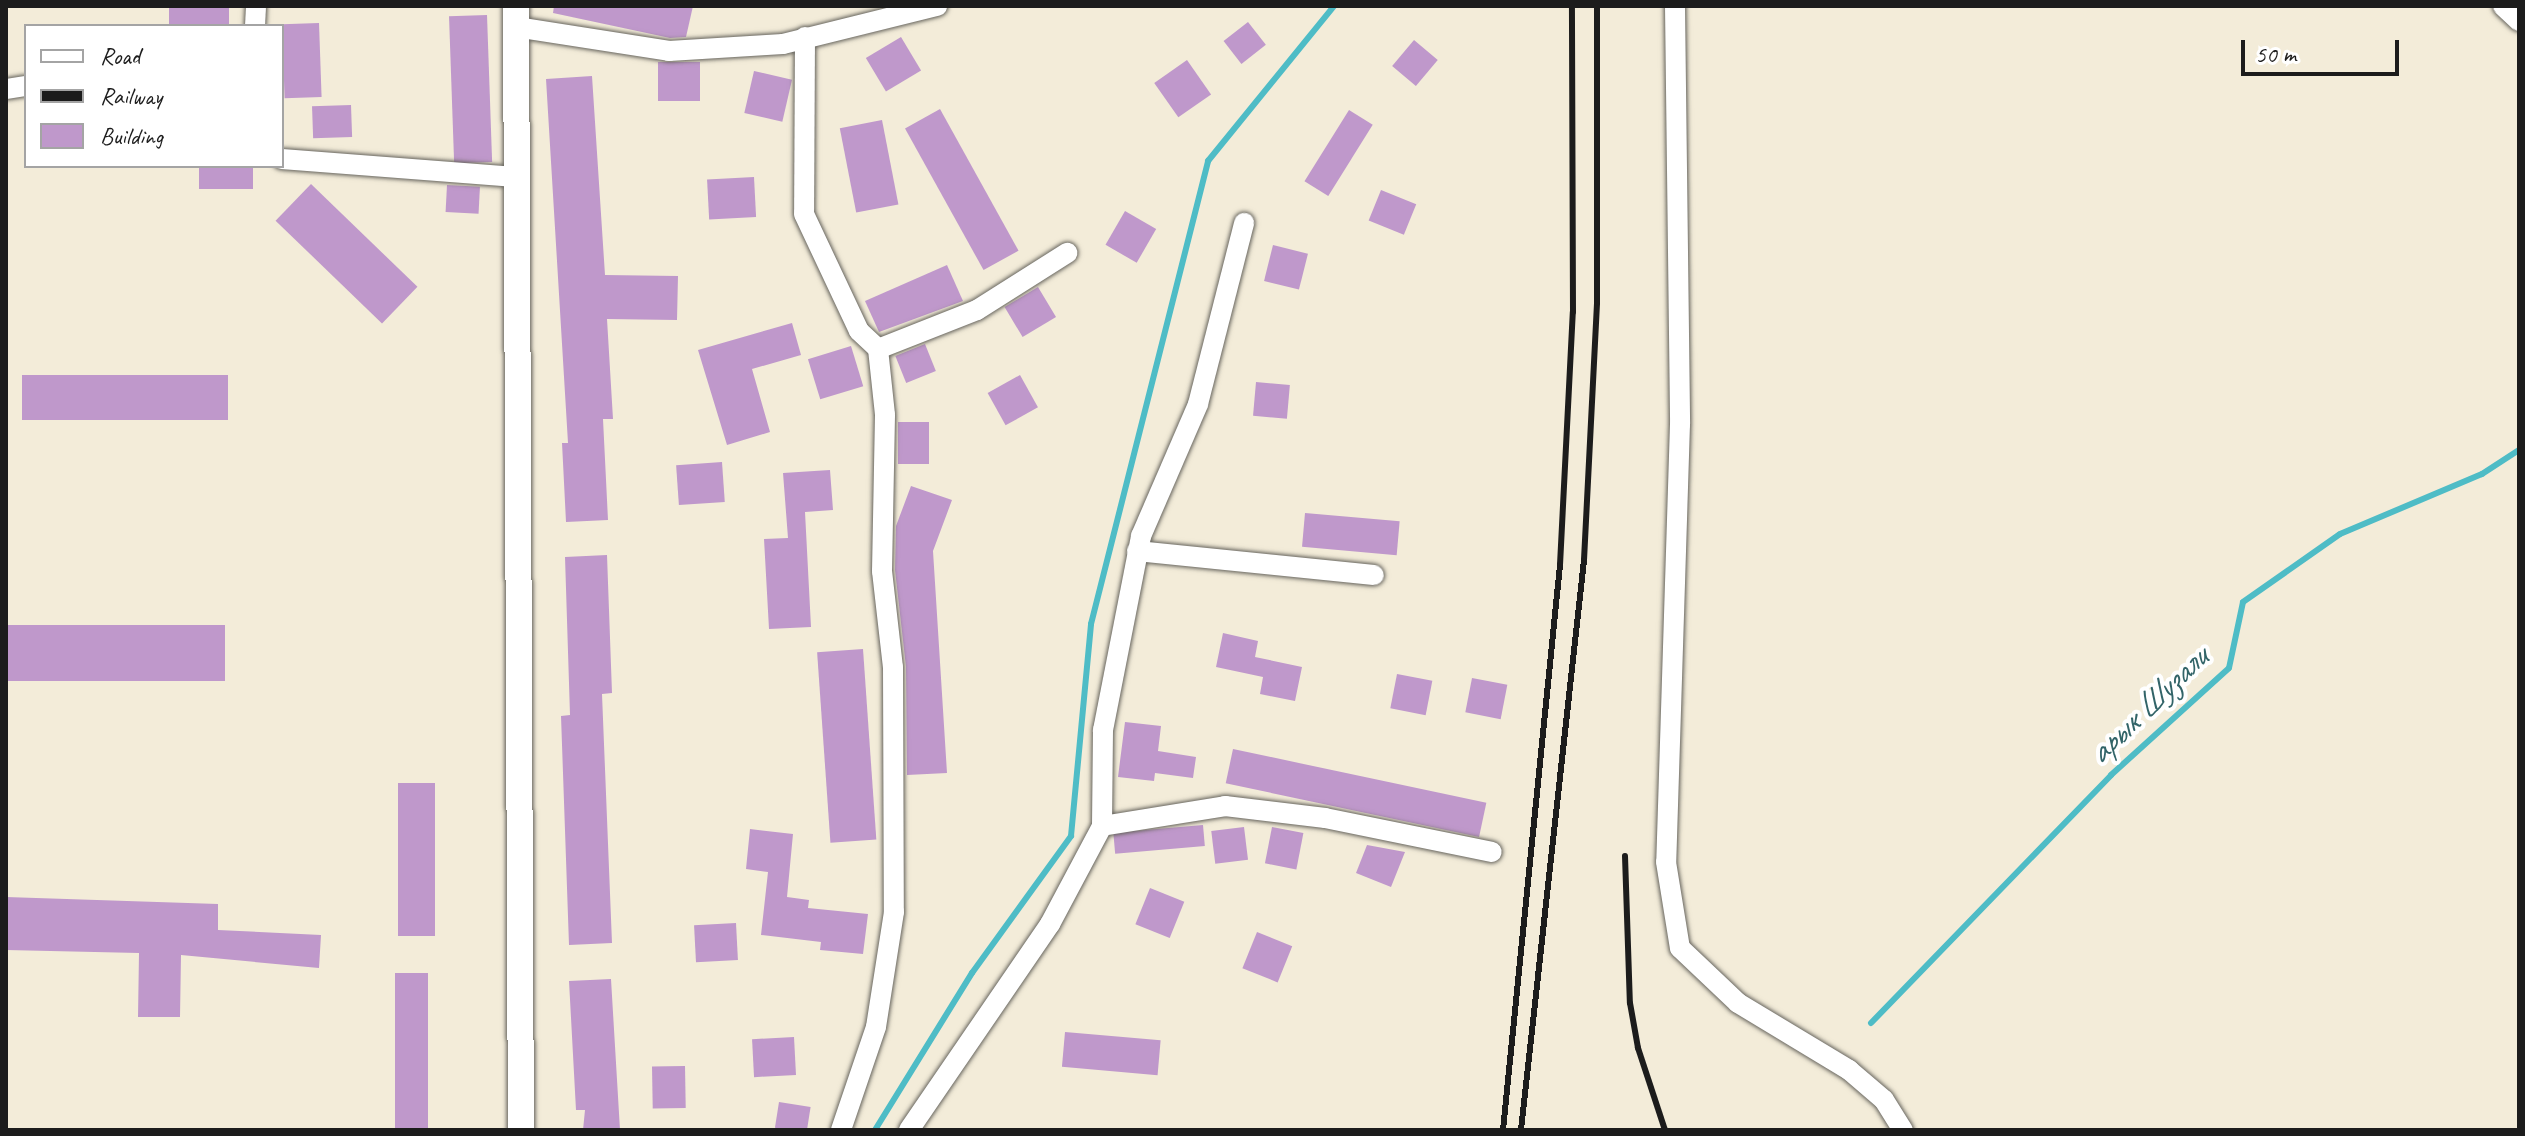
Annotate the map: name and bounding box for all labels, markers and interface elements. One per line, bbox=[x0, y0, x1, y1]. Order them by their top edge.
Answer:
legend bbox=[24, 24, 284, 168]
scale bar bbox=[2245, 24, 2403, 74]
text: 50 m bbox=[2255, 39, 2296, 69]
text: Road bbox=[100, 41, 140, 71]
text: Railway bbox=[100, 81, 162, 111]
text: Building bbox=[100, 121, 163, 151]
water label: арык Шузали bbox=[2079, 638, 2215, 772]

